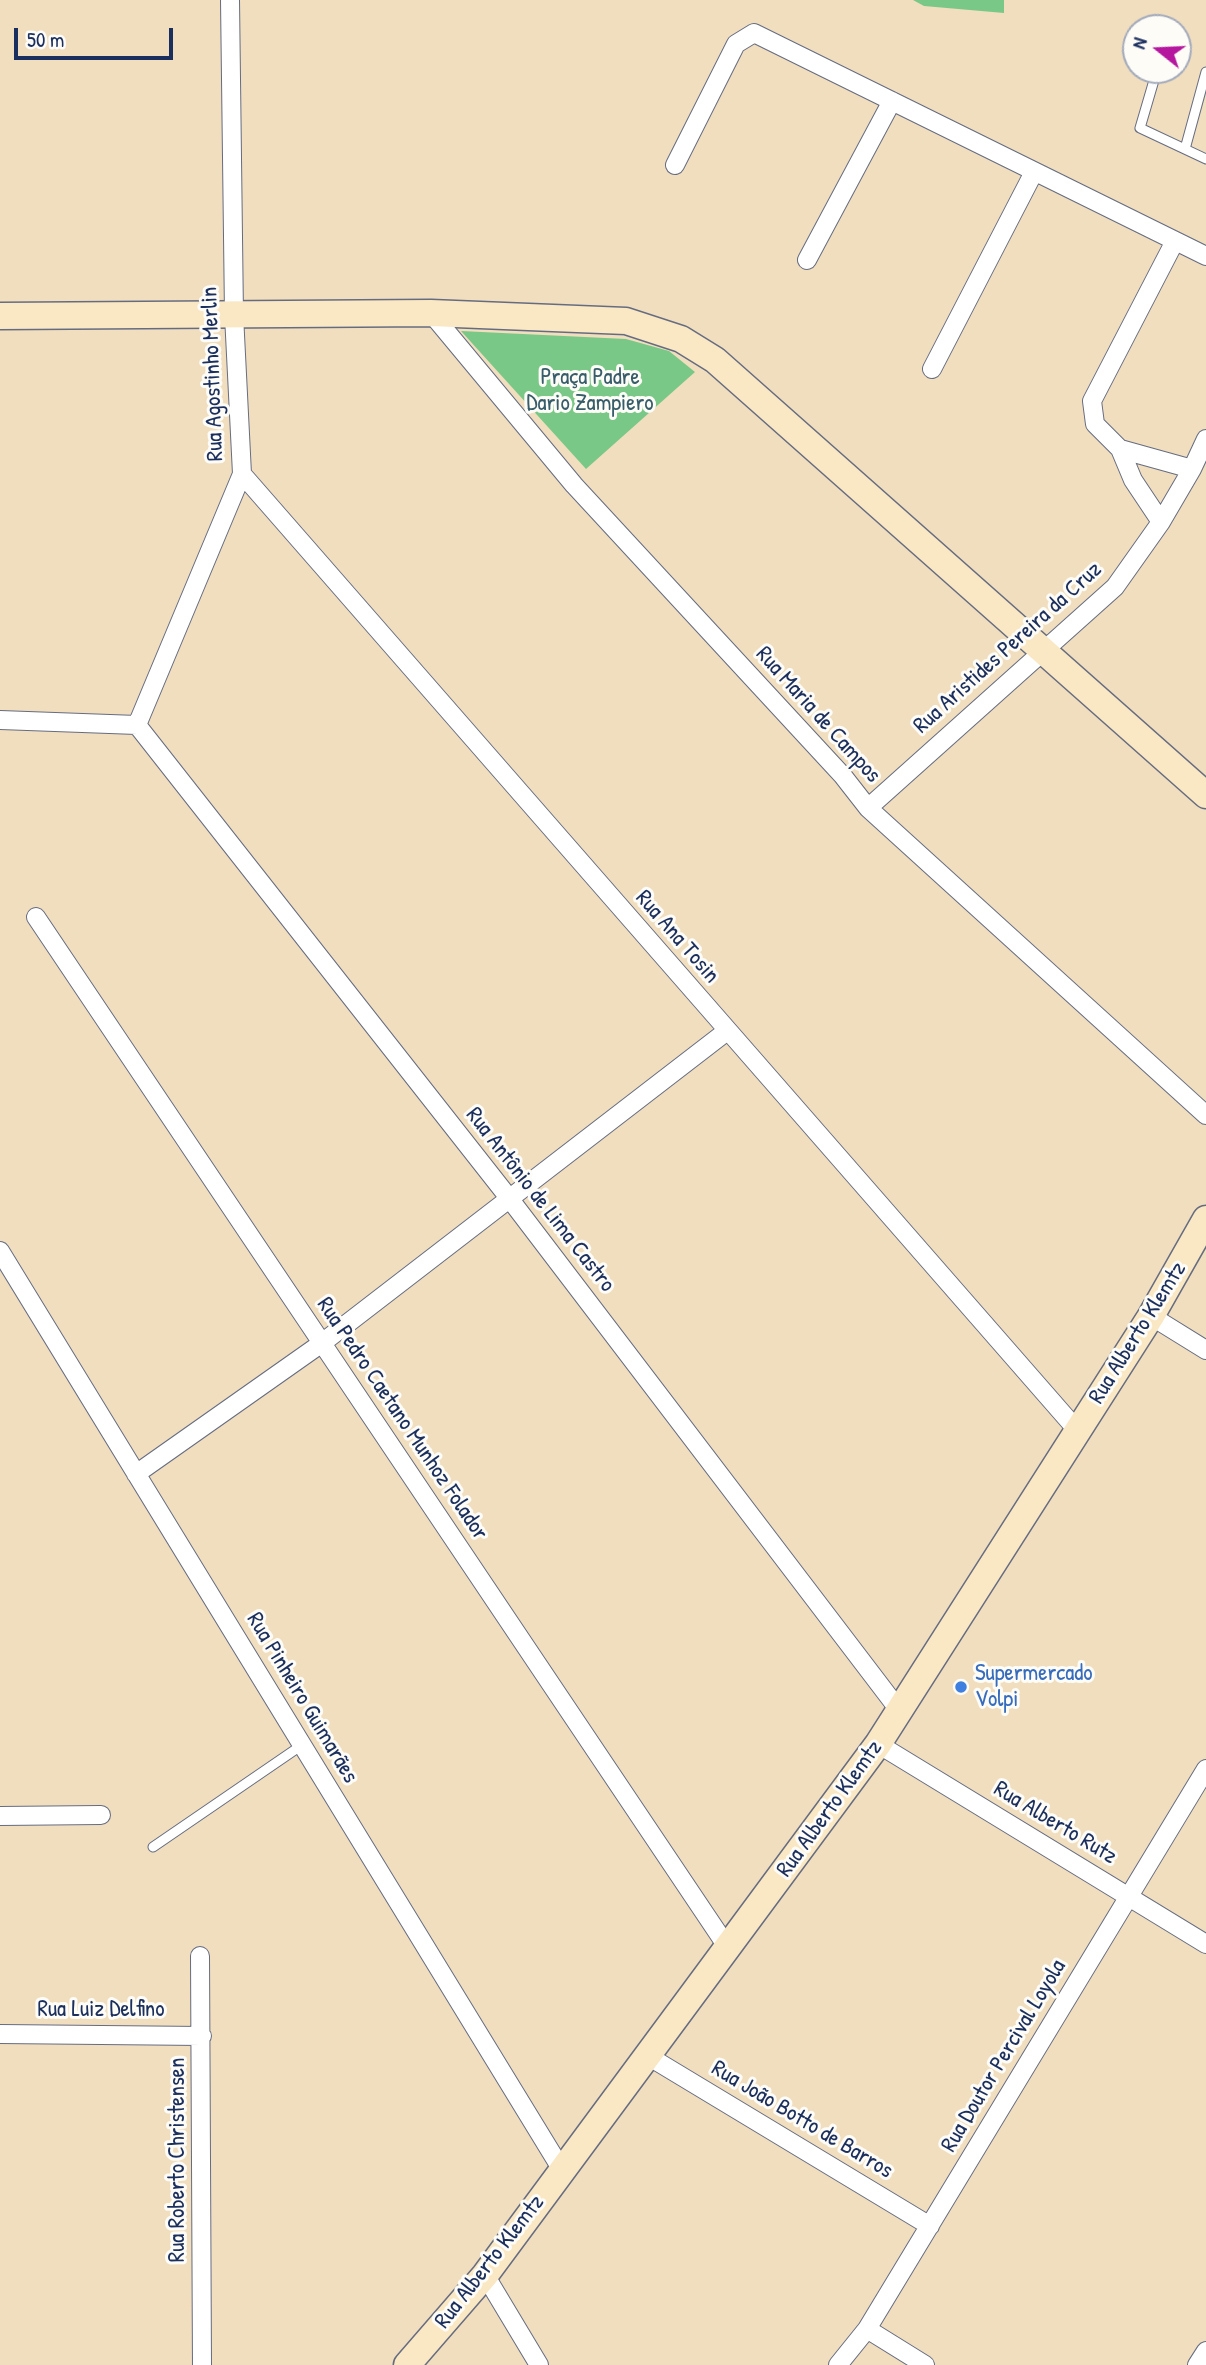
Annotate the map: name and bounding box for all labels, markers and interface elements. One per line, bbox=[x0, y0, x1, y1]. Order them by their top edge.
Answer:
scale bar bbox=[18, 14, 177, 58]
north arrow bbox=[1122, 14, 1192, 84]
text: 50 m bbox=[27, 25, 64, 54]
text: N bbox=[1125, 34, 1153, 52]
street label: Rua Agostinho Merlin bbox=[196, 286, 230, 462]
park label: Praça Padre Dario Zampiero bbox=[526, 364, 654, 418]
street label: Rua Aristides Pereira da Cruz bbox=[908, 556, 1108, 740]
street label: Rua Maria de Campos bbox=[750, 641, 886, 789]
street label: Rua Ana Tosin bbox=[629, 885, 725, 989]
street label: Rua Antônio de Lima Castro bbox=[459, 1102, 621, 1298]
street label: Rua Alberto Klemtz bbox=[1083, 1257, 1193, 1409]
street label: Rua Pedro Caetano Munhoz Folador bbox=[310, 1292, 494, 1546]
street label: Rua Pinheiro Guimarães bbox=[240, 1608, 364, 1788]
place label: Supermercado Volpi bbox=[975, 1660, 1092, 1714]
marker: Supermercado Volpi bbox=[953, 1679, 969, 1695]
street label: Rua Alberto Klemtz bbox=[771, 1735, 889, 1883]
street label: Rua Alberto Rutz bbox=[988, 1775, 1122, 1871]
street label: Rua Doutor Percival Loyola bbox=[936, 1955, 1072, 2157]
street label: Rua Luiz Delfino bbox=[37, 1996, 165, 2024]
street label: Rua João Botto de Barros bbox=[706, 2055, 898, 2185]
street label: Rua Roberto Christensen bbox=[164, 2058, 192, 2262]
street label: Rua Alberto Klemtz bbox=[429, 2190, 551, 2334]

